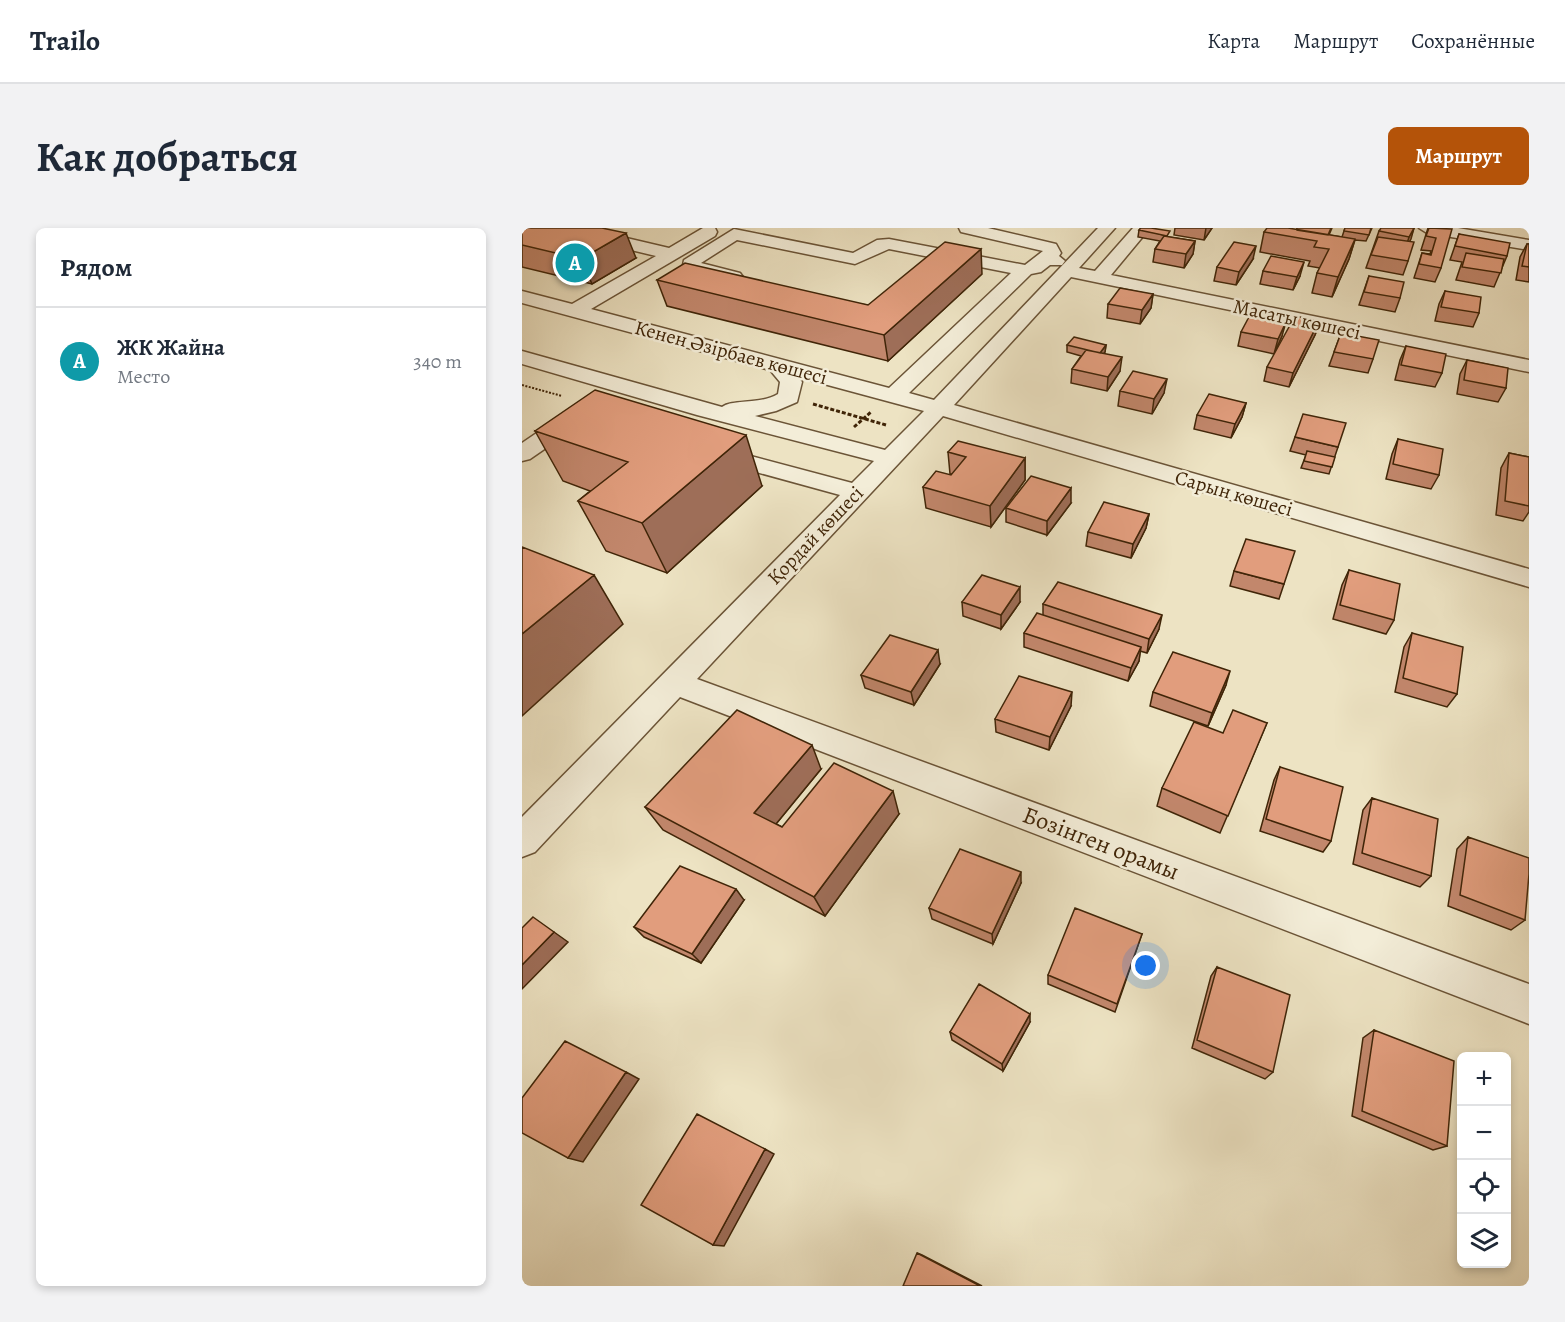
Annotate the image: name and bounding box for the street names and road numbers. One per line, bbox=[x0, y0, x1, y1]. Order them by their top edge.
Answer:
street label: Масаты көшесі bbox=[1231, 293, 1363, 346]
street label: Кенен Әзірбаев көшесі bbox=[632, 314, 830, 391]
street label: Сарын көшесі bbox=[1172, 464, 1296, 523]
street label: Қордай көшесі bbox=[761, 480, 869, 591]
street label: Бозінген орамы bbox=[1018, 798, 1184, 888]

